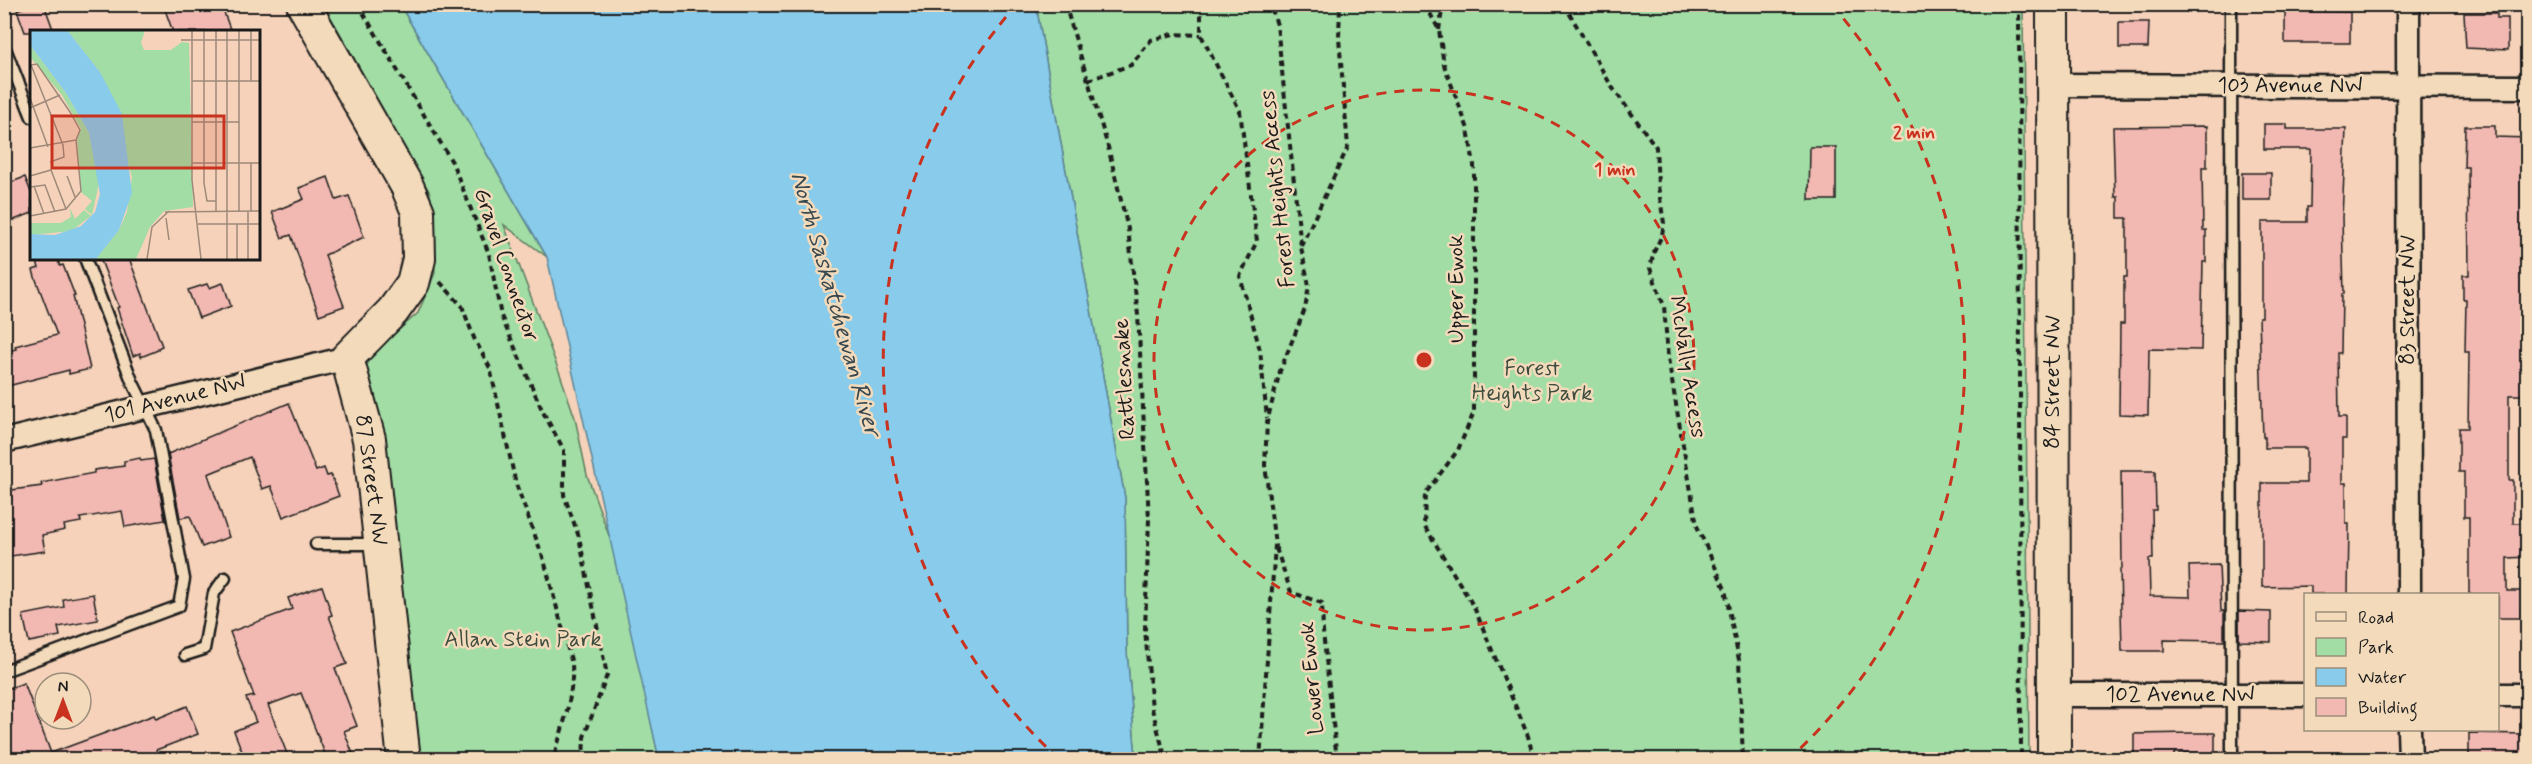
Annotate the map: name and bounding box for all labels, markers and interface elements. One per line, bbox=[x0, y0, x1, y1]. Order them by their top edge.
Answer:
inset map bbox=[30, 30, 260, 260]
street label: 103 Avenue NW bbox=[2217, 72, 2363, 100]
street label: Forest Heights Access bbox=[1254, 89, 1303, 289]
text: 2 min bbox=[1893, 121, 1935, 145]
text: 1 min bbox=[1594, 158, 1636, 182]
water label: North Saskatchewan River bbox=[782, 168, 888, 443]
street label: Gravel Connector bbox=[467, 185, 545, 345]
street label: Upper Ewok bbox=[1443, 235, 1471, 343]
street label: 83 Street NW bbox=[2394, 235, 2422, 365]
street label: McNally Access bbox=[1662, 294, 1712, 440]
street label: 84 Street NW bbox=[2039, 315, 2067, 449]
street label: Rattlesnake bbox=[1108, 318, 1142, 440]
centre of rings bbox=[1414, 350, 1434, 370]
park label: Forest Heights Park bbox=[1472, 355, 1592, 409]
street label: 101 Avenue NW bbox=[101, 368, 249, 430]
street label: 87 Street NW bbox=[348, 413, 394, 547]
legend bbox=[2304, 593, 2499, 731]
text: Road bbox=[2358, 606, 2394, 630]
street label: Lower Ewok bbox=[1293, 620, 1331, 736]
park label: Allan Stein Park bbox=[444, 626, 602, 654]
text: Park bbox=[2358, 636, 2394, 660]
text: Water bbox=[2358, 666, 2407, 690]
north arrow bbox=[33, 671, 93, 731]
text: N bbox=[58, 677, 68, 698]
street label: 102 Avenue NW bbox=[2105, 681, 2255, 709]
text: Building bbox=[2358, 696, 2418, 722]

